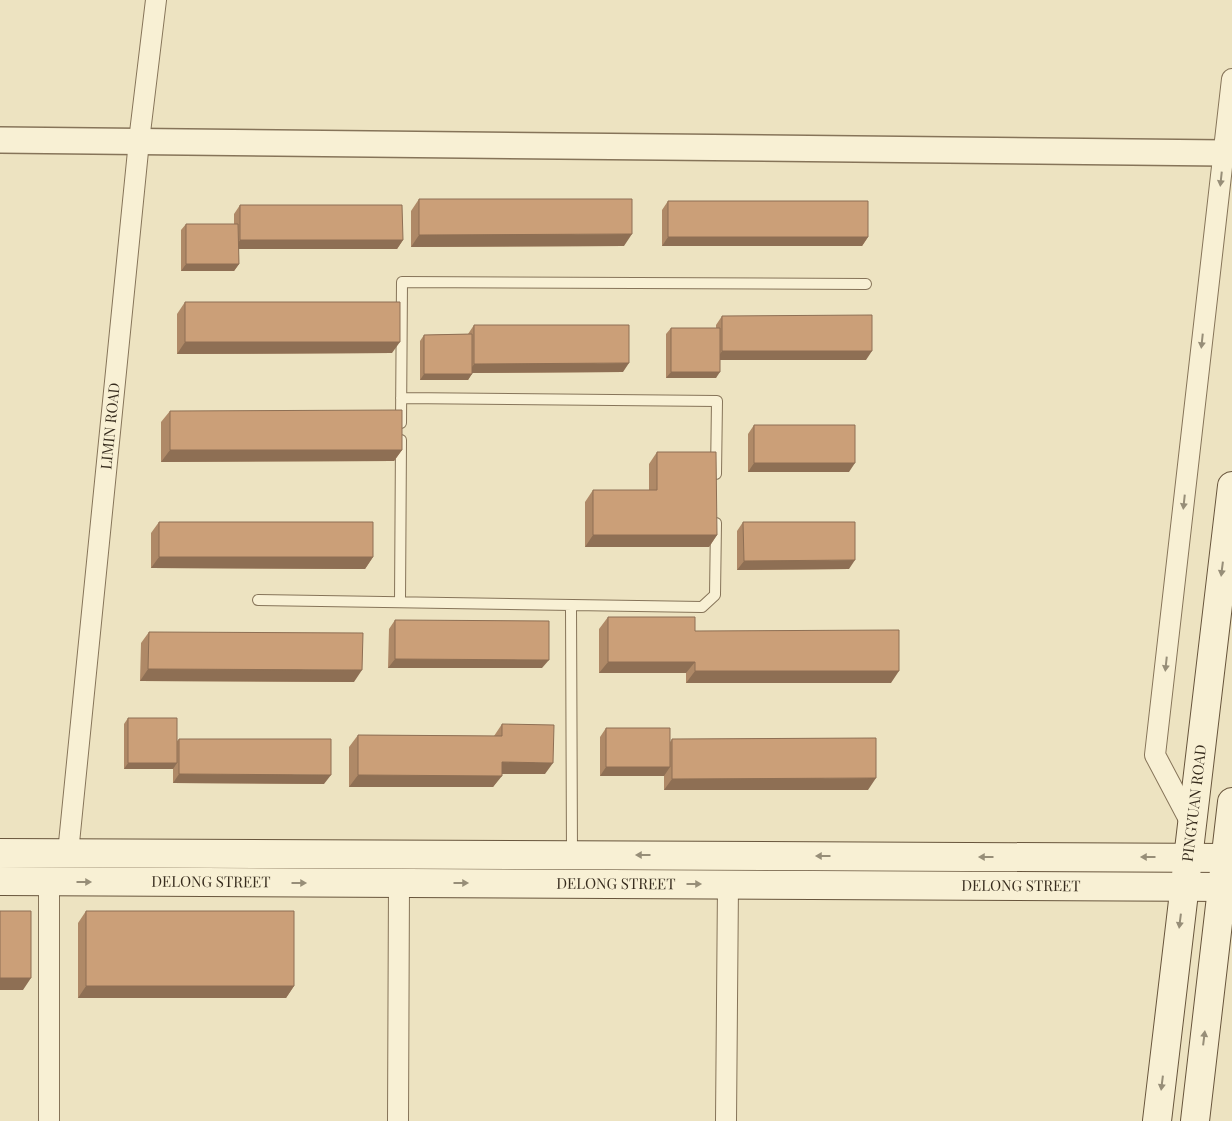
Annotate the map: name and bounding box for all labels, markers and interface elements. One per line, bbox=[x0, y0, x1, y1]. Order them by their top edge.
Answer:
one-way arrow bbox=[1217, 172, 1225, 188]
one-way arrow bbox=[1198, 333, 1206, 349]
street label: LIMIN ROAD bbox=[95, 382, 124, 470]
one-way arrow bbox=[1180, 494, 1188, 510]
one-way arrow bbox=[1218, 561, 1226, 577]
one-way arrow bbox=[1162, 656, 1170, 672]
street label: PINGYUAN ROAD bbox=[1177, 743, 1210, 863]
one-way arrow bbox=[635, 851, 651, 859]
one-way arrow bbox=[815, 852, 831, 860]
one-way arrow bbox=[978, 853, 994, 861]
one-way arrow bbox=[1140, 853, 1156, 861]
street label: DELONG STREET bbox=[151, 871, 271, 891]
street label: DELONG STREET bbox=[556, 873, 676, 893]
street label: DELONG STREET bbox=[961, 875, 1081, 895]
one-way arrow bbox=[76, 878, 92, 886]
one-way arrow bbox=[291, 879, 307, 887]
one-way arrow bbox=[453, 879, 469, 887]
one-way arrow bbox=[686, 880, 702, 888]
one-way arrow bbox=[1176, 914, 1184, 930]
one-way arrow bbox=[1200, 1030, 1208, 1046]
one-way arrow bbox=[1158, 1075, 1166, 1091]

